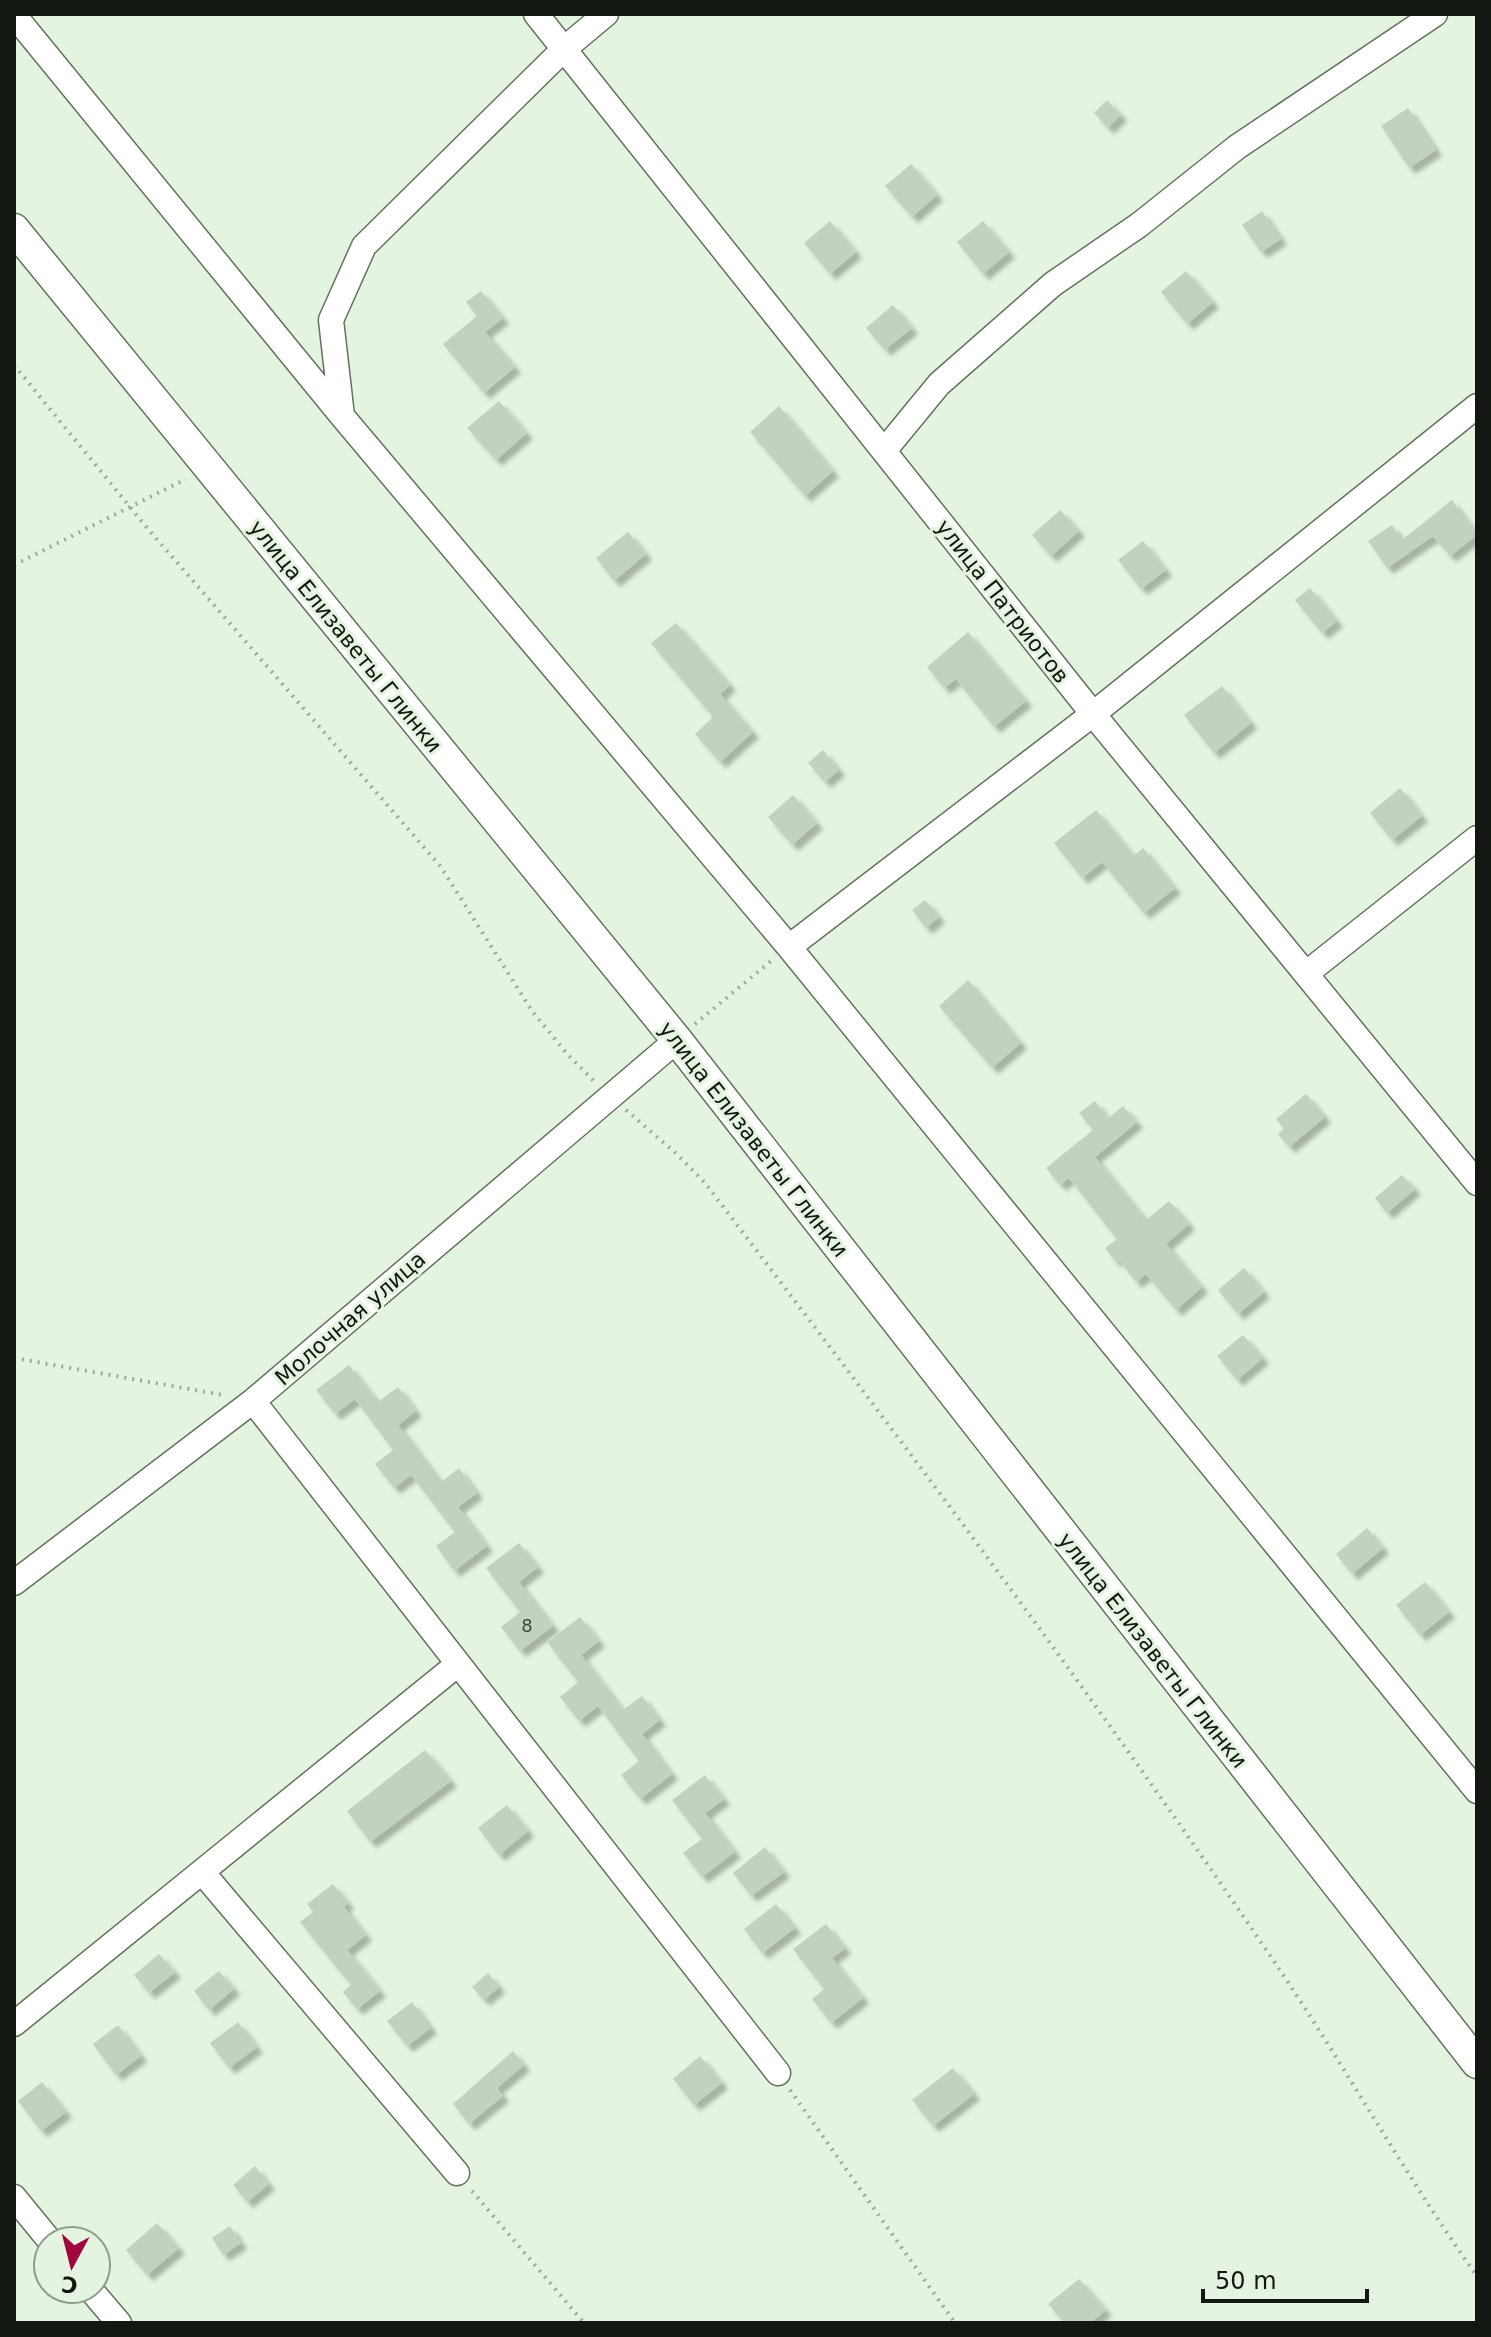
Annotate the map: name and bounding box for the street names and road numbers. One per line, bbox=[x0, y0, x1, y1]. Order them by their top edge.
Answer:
street label: улица Елизаветы Глинки bbox=[244, 515, 447, 758]
street label: улица Патриотов bbox=[931, 515, 1074, 688]
street label: улица Елизаветы Глинки bbox=[654, 1017, 853, 1262]
street label: Молочная улица bbox=[270, 1246, 431, 1390]
street label: улица Елизаветы Глинки bbox=[1053, 1528, 1252, 1773]

